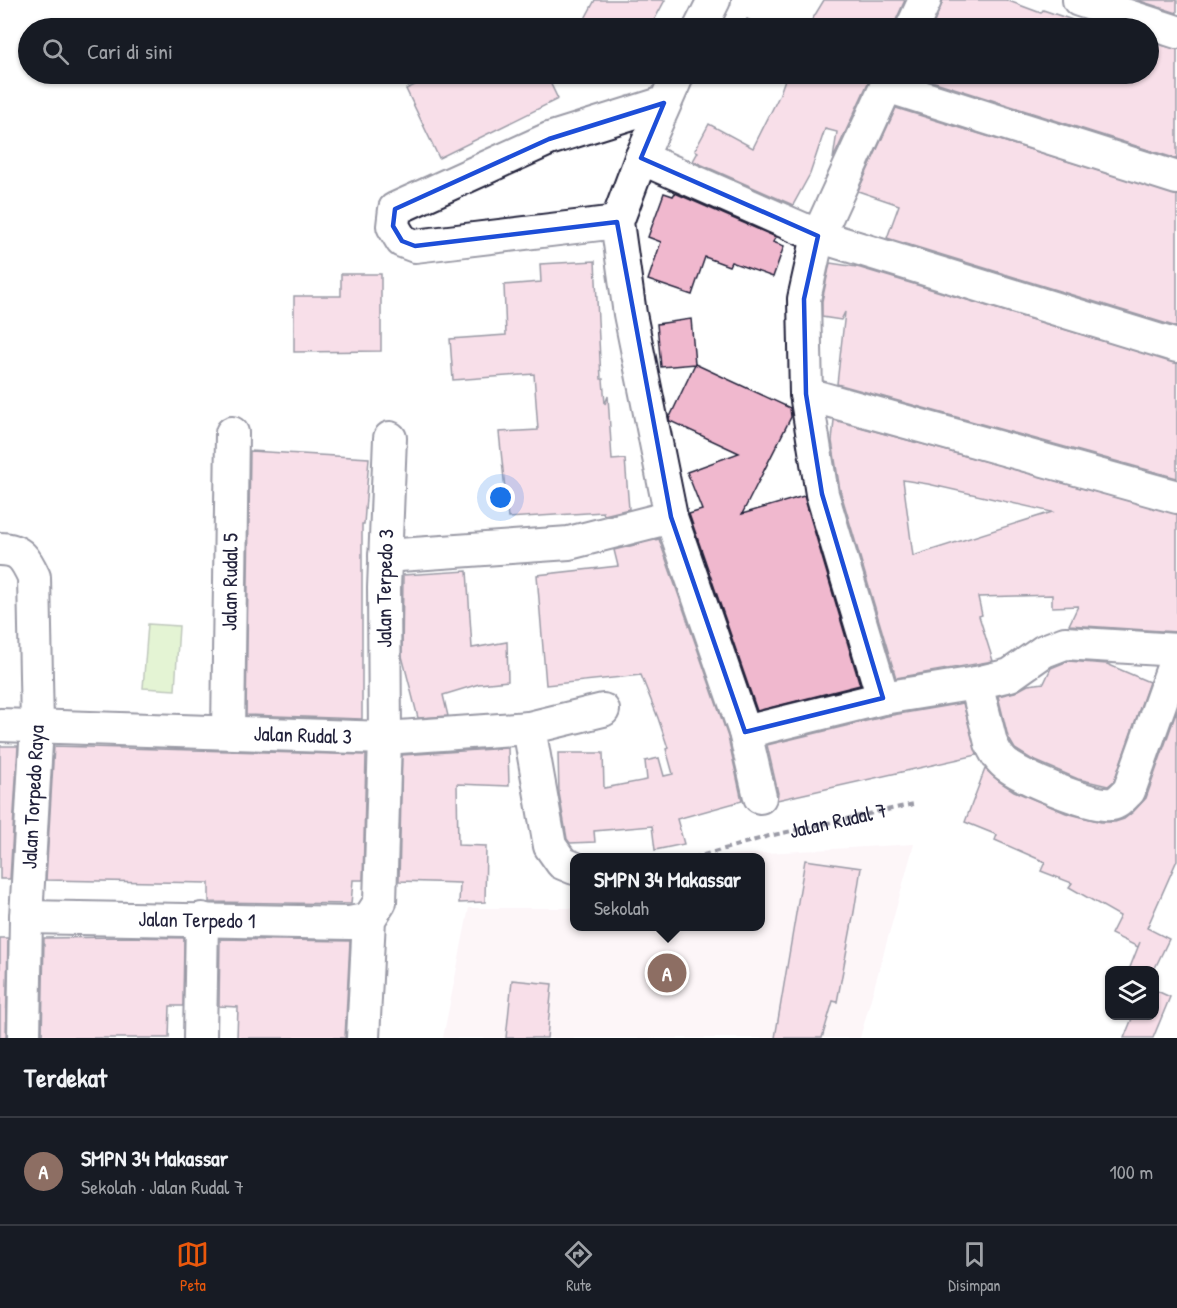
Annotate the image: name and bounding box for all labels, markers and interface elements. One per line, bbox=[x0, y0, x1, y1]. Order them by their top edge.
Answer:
search box bbox=[18, 18, 1159, 84]
icon: search bbox=[39, 35, 72, 68]
text: Cari di sini bbox=[87, 36, 173, 66]
your location bbox=[486, 483, 515, 512]
street label: Jalan Terpedo 3 bbox=[369, 529, 400, 648]
street label: Jalan Rudal 5 bbox=[214, 533, 245, 631]
street label: Jalan Rudal 3 bbox=[253, 719, 353, 751]
street label: Jalan Torpedo Raya bbox=[14, 724, 51, 870]
street label: Jalan Rudal 7 bbox=[786, 795, 890, 845]
popup bbox=[570, 853, 765, 931]
text: SMPN 34 Makassar bbox=[594, 864, 741, 894]
text: Sekolah bbox=[594, 894, 649, 921]
street label: Jalan Terpedo 1 bbox=[138, 904, 256, 935]
pin: A bbox=[648, 950, 686, 996]
map controls bbox=[1105, 966, 1159, 1020]
button: layers bbox=[1105, 966, 1159, 1020]
text: Terdekat bbox=[24, 1060, 107, 1095]
text: SMPN 34 Makassar bbox=[81, 1143, 228, 1173]
text: A bbox=[39, 1158, 48, 1185]
text: 100 m bbox=[1110, 1158, 1153, 1185]
text: Sekolah · Jalan Rudal 7 bbox=[81, 1173, 244, 1200]
tab: Peta bbox=[176, 1238, 209, 1296]
tab: Rute bbox=[562, 1238, 595, 1296]
tab: Disimpan bbox=[948, 1238, 1001, 1296]

